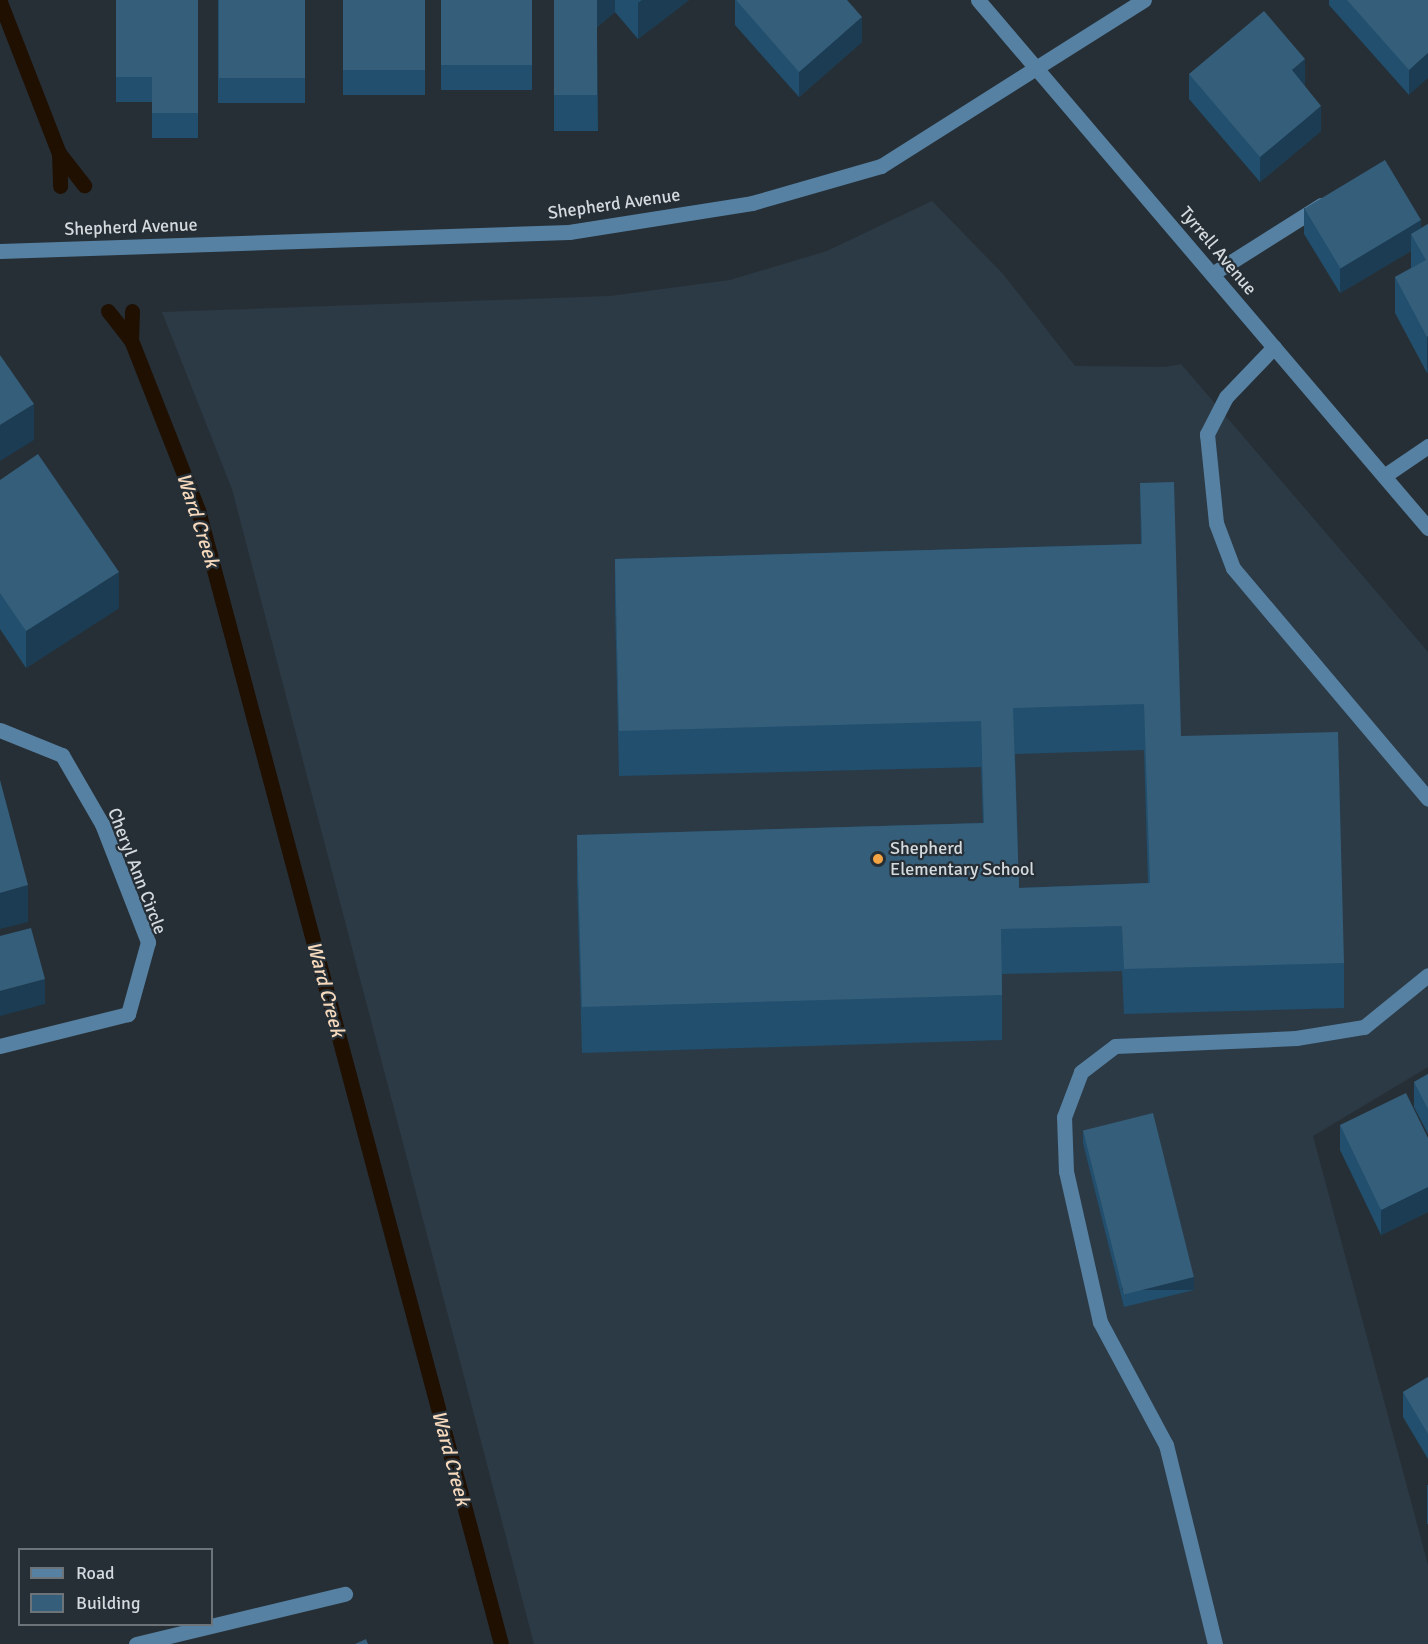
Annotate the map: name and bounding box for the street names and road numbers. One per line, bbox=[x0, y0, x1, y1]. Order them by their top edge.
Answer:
street label: Shepherd Avenue bbox=[546, 184, 682, 224]
street label: Tyrrell Avenue bbox=[1175, 202, 1261, 300]
street label: Shepherd Avenue bbox=[64, 214, 198, 240]
street label: Cheryl Ann Circle bbox=[103, 805, 171, 937]

